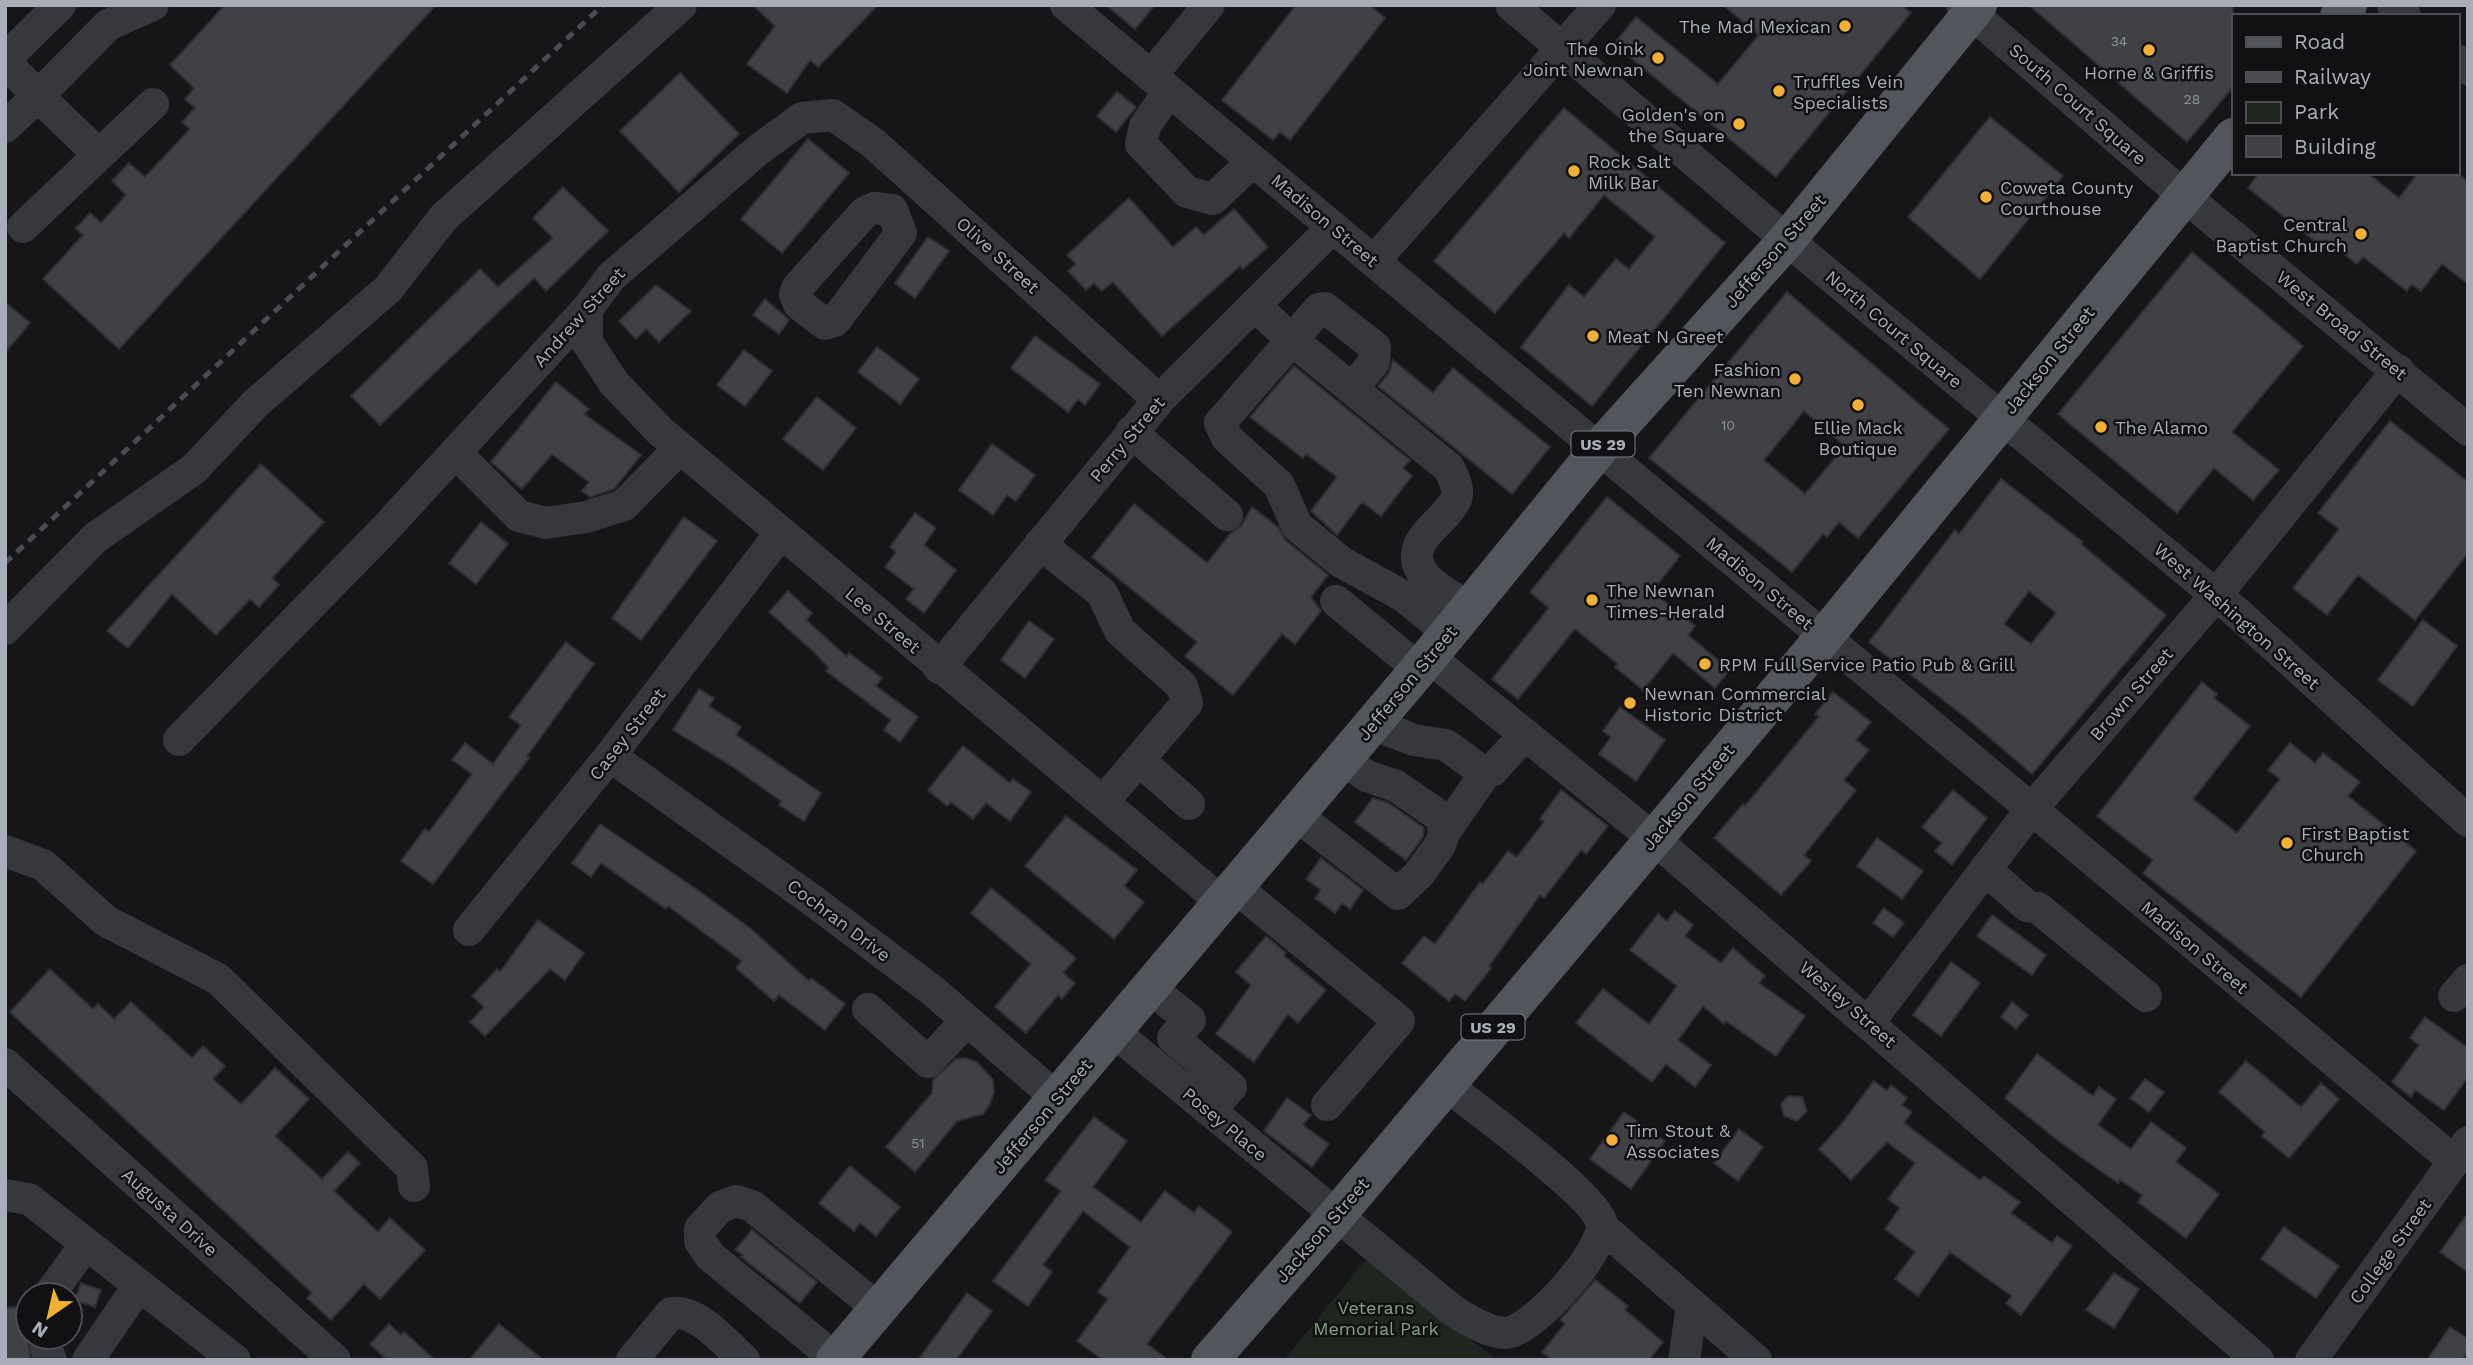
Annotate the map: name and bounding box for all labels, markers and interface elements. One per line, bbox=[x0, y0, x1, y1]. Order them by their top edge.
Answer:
legend bbox=[2232, 14, 2459, 175]
place label: The Mad Mexican bbox=[1679, 16, 1831, 37]
marker: The Mad Mexican bbox=[1837, 18, 1853, 34]
text: Road bbox=[2294, 29, 2345, 54]
house number: 34 bbox=[2111, 33, 2127, 49]
place label: The Oink Joint Newnan bbox=[1523, 38, 1644, 80]
street label: South Court Square bbox=[2005, 39, 2151, 169]
marker: Horne & Griffis bbox=[2141, 42, 2157, 58]
marker: The Oink Joint Newnan bbox=[1650, 50, 1666, 66]
place label: Horne & Griffis bbox=[2084, 62, 2214, 83]
text: Railway bbox=[2294, 64, 2371, 89]
place label: Truffles Vein Specialists bbox=[1793, 71, 1903, 113]
marker: Truffles Vein Specialists bbox=[1771, 83, 1787, 99]
house number: 28 bbox=[2184, 91, 2200, 107]
text: Park bbox=[2294, 99, 2339, 124]
place label: Golden's on the Square bbox=[1622, 104, 1725, 146]
marker: Golden's on the Square bbox=[1731, 116, 1747, 132]
text: Building bbox=[2294, 134, 2376, 159]
place label: Rock Salt Milk Bar bbox=[1588, 151, 1671, 193]
marker: Rock Salt Milk Bar bbox=[1566, 163, 1582, 179]
street label: Madison Street bbox=[1267, 169, 1383, 271]
place label: Coweta County Courthouse bbox=[2000, 177, 2134, 219]
marker: Coweta County Courthouse bbox=[1978, 189, 1994, 205]
street label: Jefferson Street bbox=[1720, 190, 1830, 312]
street label: Olive Street bbox=[952, 212, 1044, 298]
place label: Central Baptist Church bbox=[2216, 214, 2347, 256]
marker: Central Baptist Church bbox=[2353, 226, 2369, 242]
street label: Andrew Street bbox=[529, 263, 629, 371]
street label: North Court Square bbox=[1821, 266, 1967, 392]
street label: West Broad Street bbox=[2273, 266, 2412, 384]
street label: Jackson Street bbox=[1999, 302, 2099, 418]
place label: Meat N Greet bbox=[1607, 326, 1724, 347]
marker: Meat N Greet bbox=[1585, 328, 1601, 344]
place label: Fashion Ten Newnan bbox=[1674, 359, 1781, 401]
marker: Fashion Ten Newnan bbox=[1787, 371, 1803, 387]
street label: Perry Street bbox=[1085, 392, 1169, 486]
marker: Ellie Mack Boutique bbox=[1850, 397, 1866, 413]
house number: 10 bbox=[1721, 417, 1735, 433]
place label: Ellie Mack Boutique bbox=[1813, 417, 1903, 459]
place label: The Alamo bbox=[2115, 417, 2208, 438]
marker: The Alamo bbox=[2093, 419, 2109, 435]
road number: US 29 bbox=[1572, 432, 1634, 457]
street label: Madison Street bbox=[1702, 532, 1818, 634]
street label: West Washington Street bbox=[2150, 538, 2324, 694]
place label: The Newnan Times-Herald bbox=[1606, 580, 1725, 622]
street label: Lee Street bbox=[841, 583, 925, 658]
marker: The Newnan Times-Herald bbox=[1584, 592, 1600, 608]
street label: Jefferson Street bbox=[1353, 621, 1461, 745]
street label: Brown Street bbox=[2085, 643, 2177, 745]
place label: RPM Full Service Patio Pub & Grill bbox=[1719, 654, 2015, 675]
marker: RPM Full Service Patio Pub & Grill bbox=[1697, 656, 1713, 672]
street label: Casey Street bbox=[585, 683, 670, 784]
place label: Newnan Commercial Historic District bbox=[1644, 683, 1827, 725]
marker: Newnan Commercial Historic District bbox=[1622, 695, 1638, 711]
street label: Jackson Street bbox=[1638, 739, 1739, 854]
place label: First Baptist Church bbox=[2301, 823, 2410, 865]
marker: First Baptist Church bbox=[2279, 835, 2295, 851]
street label: Cochran Drive bbox=[783, 874, 895, 966]
street label: Madison Street bbox=[2137, 896, 2253, 998]
street label: Wesley Street bbox=[1795, 956, 1901, 1052]
road number: US 29 bbox=[1462, 1015, 1524, 1040]
street label: Jefferson Street bbox=[988, 1054, 1096, 1178]
street label: Posey Place bbox=[1179, 1083, 1271, 1165]
place label: Tim Stout & Associates bbox=[1626, 1120, 1731, 1162]
marker: Tim Stout & Associates bbox=[1604, 1132, 1620, 1148]
house number: 51 bbox=[911, 1135, 925, 1151]
street label: Augusta Drive bbox=[118, 1164, 222, 1260]
street label: Jackson Street bbox=[1271, 1173, 1373, 1287]
street label: College Street bbox=[2345, 1194, 2435, 1308]
north arrow bbox=[14, 1281, 84, 1351]
park label: Veterans Memorial Park bbox=[1313, 1297, 1439, 1339]
text: N bbox=[28, 1316, 52, 1343]

